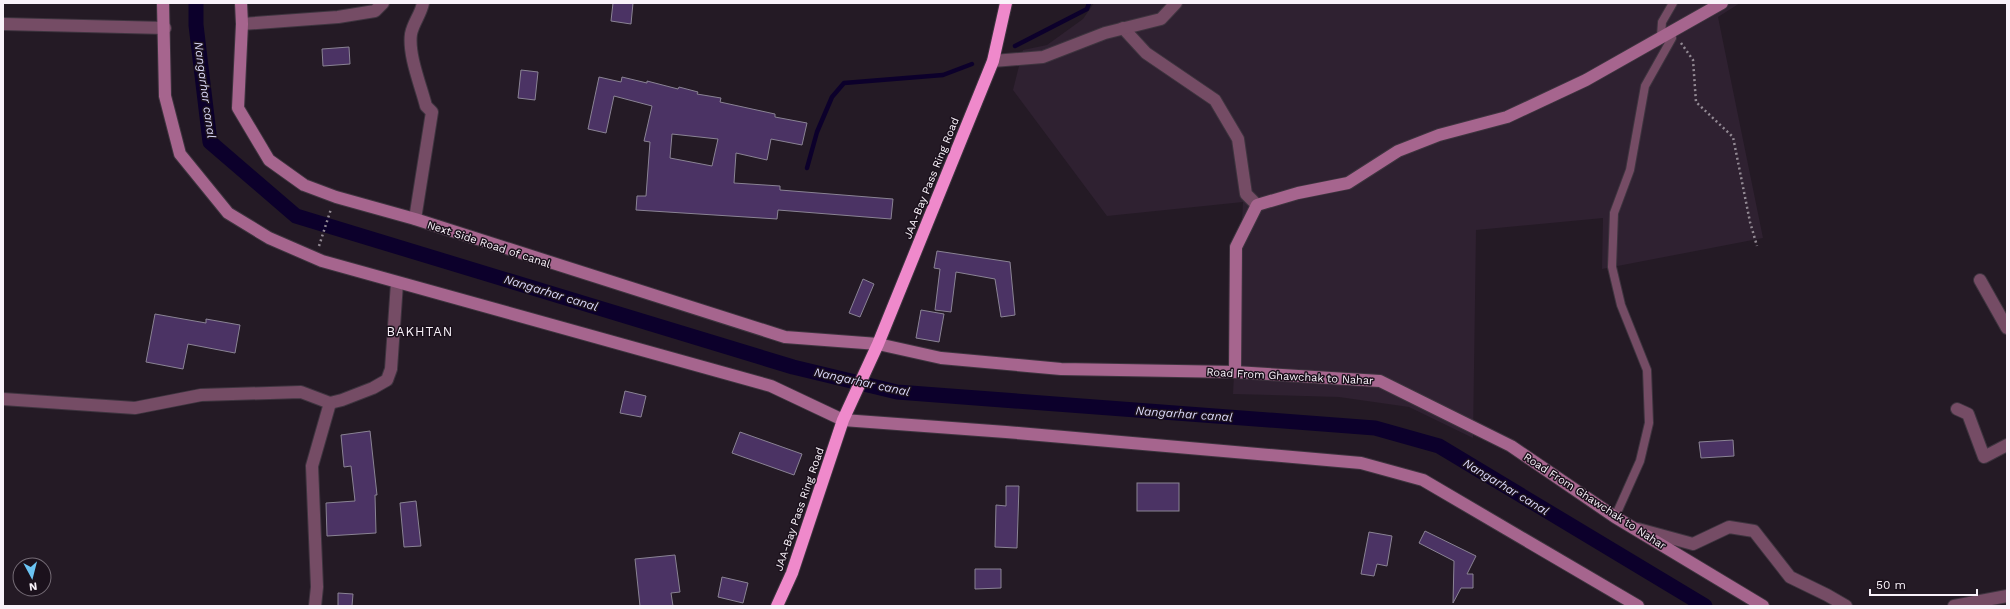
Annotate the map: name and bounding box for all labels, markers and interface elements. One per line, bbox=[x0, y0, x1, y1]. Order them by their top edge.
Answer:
water label: Nangarhar canal bbox=[191, 41, 219, 140]
street label: JAA-Bay Pass Ring Road bbox=[901, 116, 962, 241]
street label: Next Side Road of canal bbox=[426, 218, 553, 271]
water label: Nangarhar canal bbox=[502, 272, 600, 314]
district label: BAKHTAN bbox=[387, 324, 453, 339]
water label: Nangarhar canal bbox=[813, 365, 911, 399]
street label: Road From Ghawchak to Nahar bbox=[1206, 366, 1374, 387]
water label: Nangarhar canal bbox=[1135, 404, 1233, 424]
street label: JAA-Bay Pass Ring Road bbox=[772, 446, 827, 573]
street label: Road From Ghawchak to Nahar bbox=[1521, 450, 1669, 553]
water label: Nangarhar canal bbox=[1461, 456, 1552, 518]
north arrow bbox=[12, 557, 52, 597]
scale bar bbox=[1870, 571, 1977, 597]
text: 50 m bbox=[1876, 578, 1906, 592]
text: N bbox=[28, 579, 38, 593]

